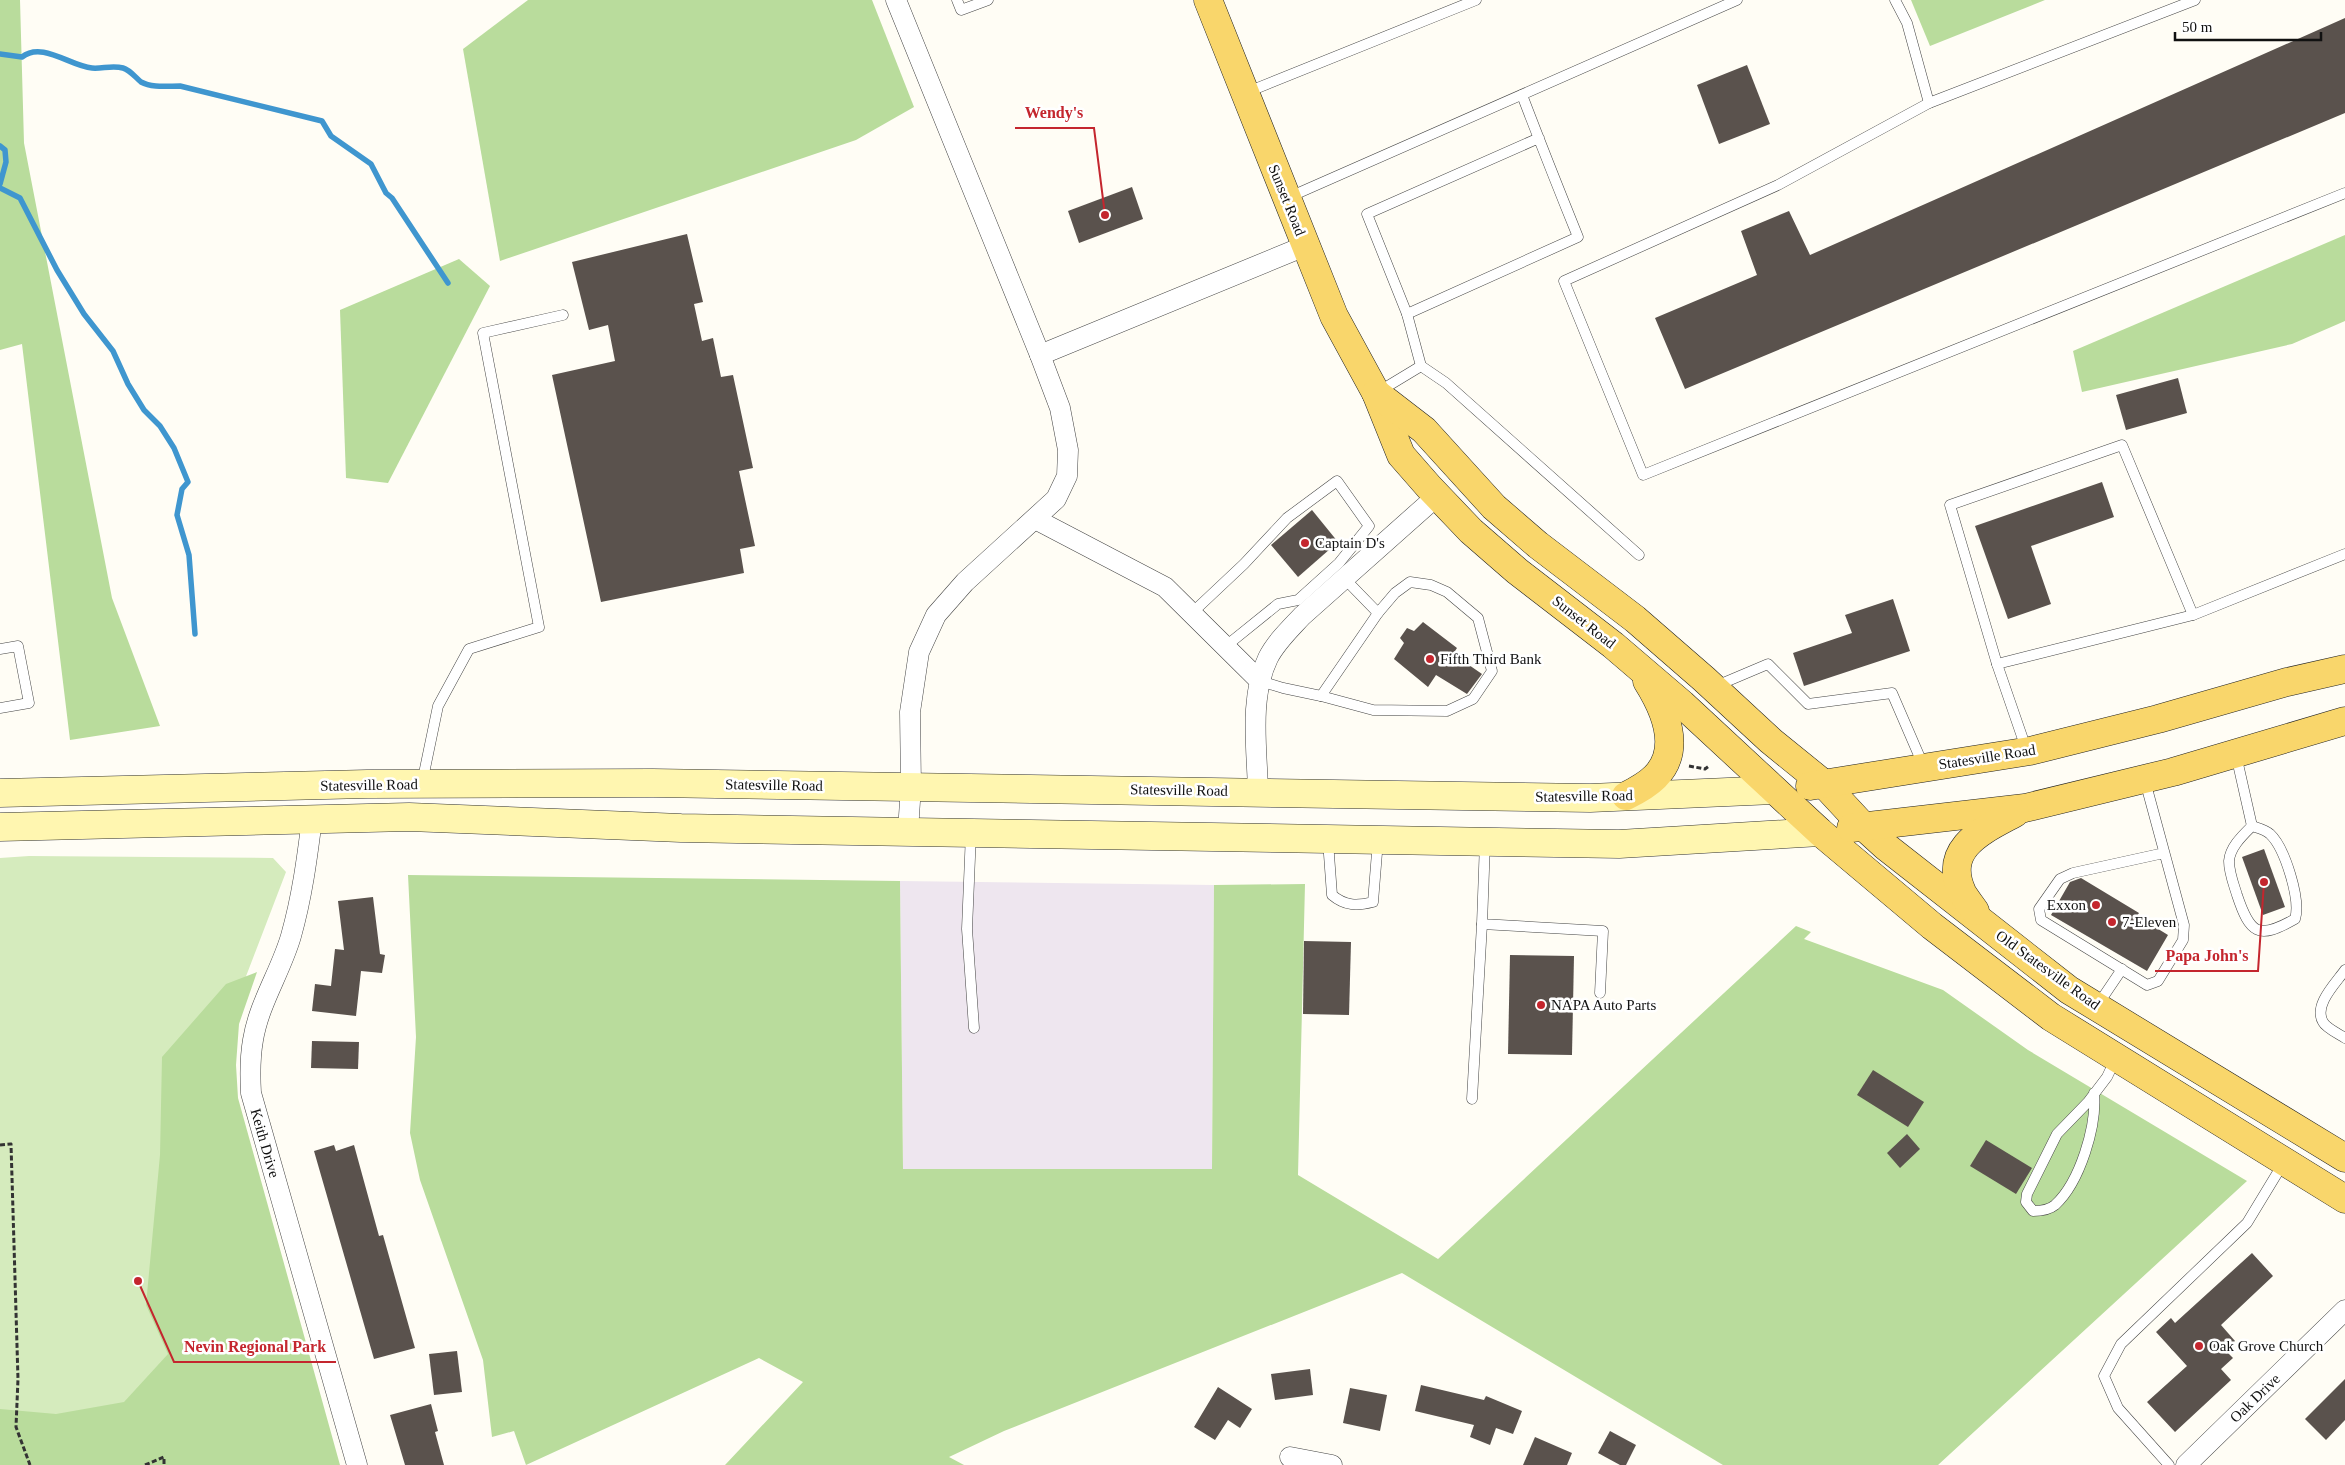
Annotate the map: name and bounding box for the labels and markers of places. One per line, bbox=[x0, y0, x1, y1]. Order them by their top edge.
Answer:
callout: Wendy's bbox=[1015, 97, 1094, 128]
place label: Captain D's bbox=[1315, 535, 1385, 551]
marker: Captain D's bbox=[1299, 537, 1311, 549]
place label: Fifth Third Bank bbox=[1440, 651, 1542, 667]
marker: Fifth Third Bank bbox=[1424, 653, 1436, 665]
place label: Exxon bbox=[2047, 897, 2086, 913]
marker: Exxon bbox=[2090, 899, 2102, 911]
place label: 7-Eleven bbox=[2122, 914, 2177, 930]
marker: 7-Eleven bbox=[2106, 916, 2118, 928]
callout: Papa John's bbox=[2155, 940, 2258, 971]
place label: NAPA Auto Parts bbox=[1551, 997, 1656, 1013]
marker: NAPA Auto Parts bbox=[1535, 999, 1547, 1011]
callout: Nevin Regional Park bbox=[174, 1331, 336, 1362]
place label: Oak Grove Church bbox=[2209, 1338, 2324, 1354]
marker: Oak Grove Church bbox=[2193, 1340, 2205, 1352]

